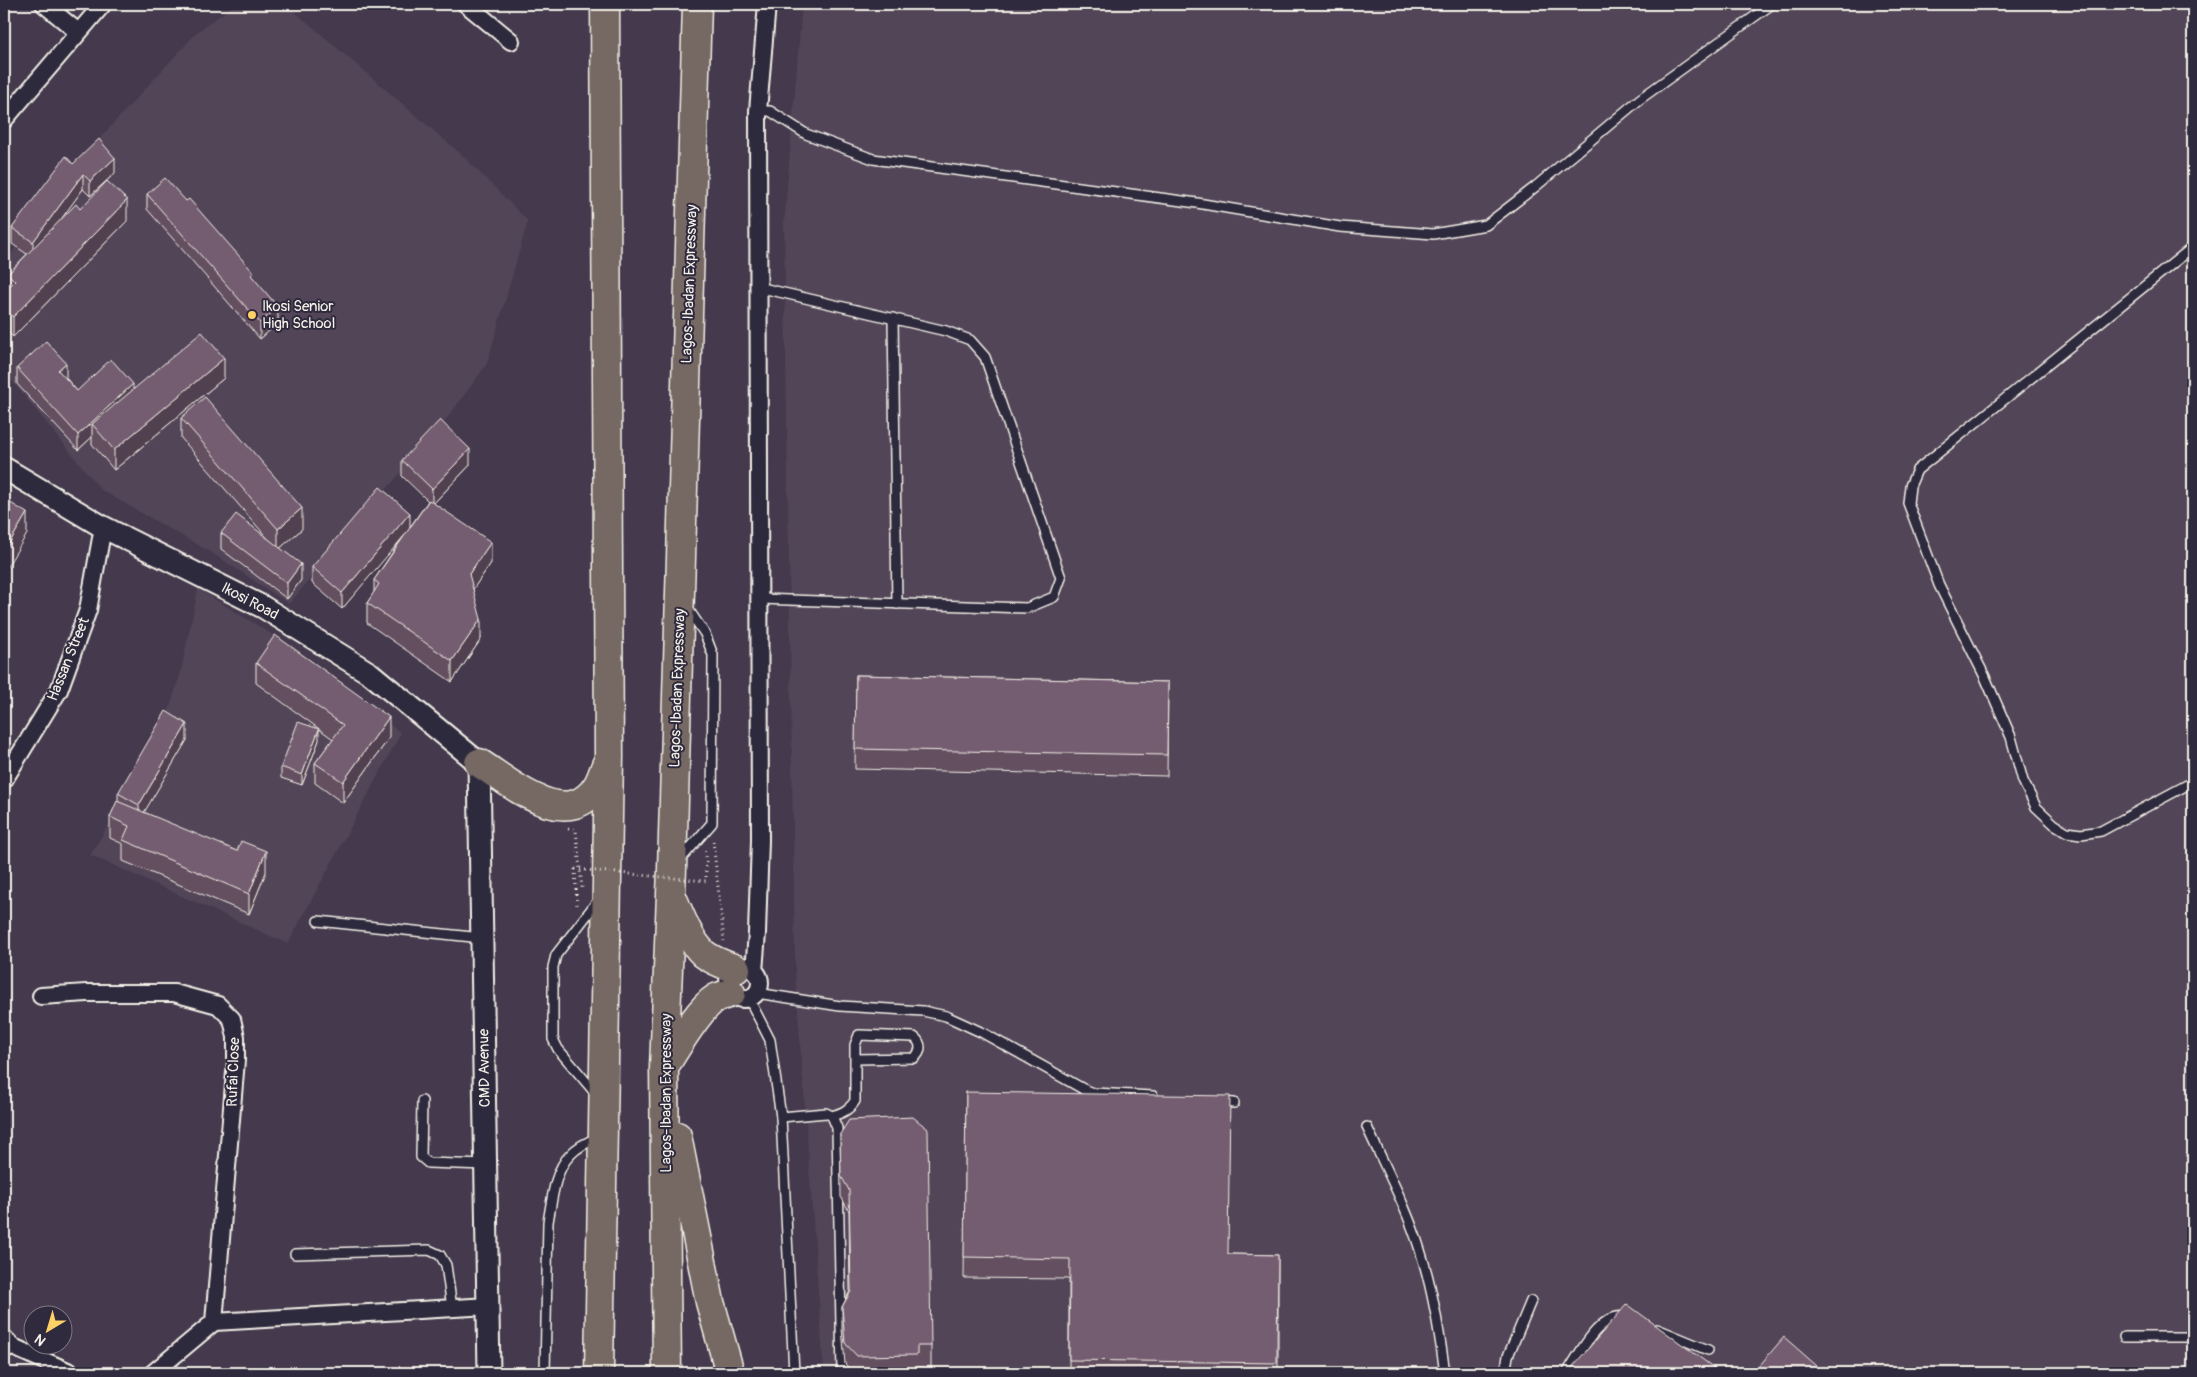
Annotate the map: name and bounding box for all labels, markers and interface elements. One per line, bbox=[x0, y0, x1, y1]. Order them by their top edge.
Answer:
street label: Lagos-Ibadan Expressway bbox=[677, 203, 702, 364]
place label: Ikosi Senior High School bbox=[262, 297, 335, 333]
marker: Ikosi Senior High School bbox=[246, 309, 258, 321]
street label: Ikosi Road bbox=[218, 578, 282, 624]
street label: Lagos-Ibadan Expressway bbox=[665, 607, 690, 768]
street label: Hassan Street bbox=[43, 614, 94, 704]
street label: Lagos-Ibadan Expressway bbox=[657, 1013, 676, 1173]
street label: CMD Avenue bbox=[474, 1028, 495, 1108]
street label: Rufai Close bbox=[223, 1036, 244, 1107]
north arrow bbox=[22, 1304, 72, 1354]
text: N bbox=[31, 1330, 49, 1349]

